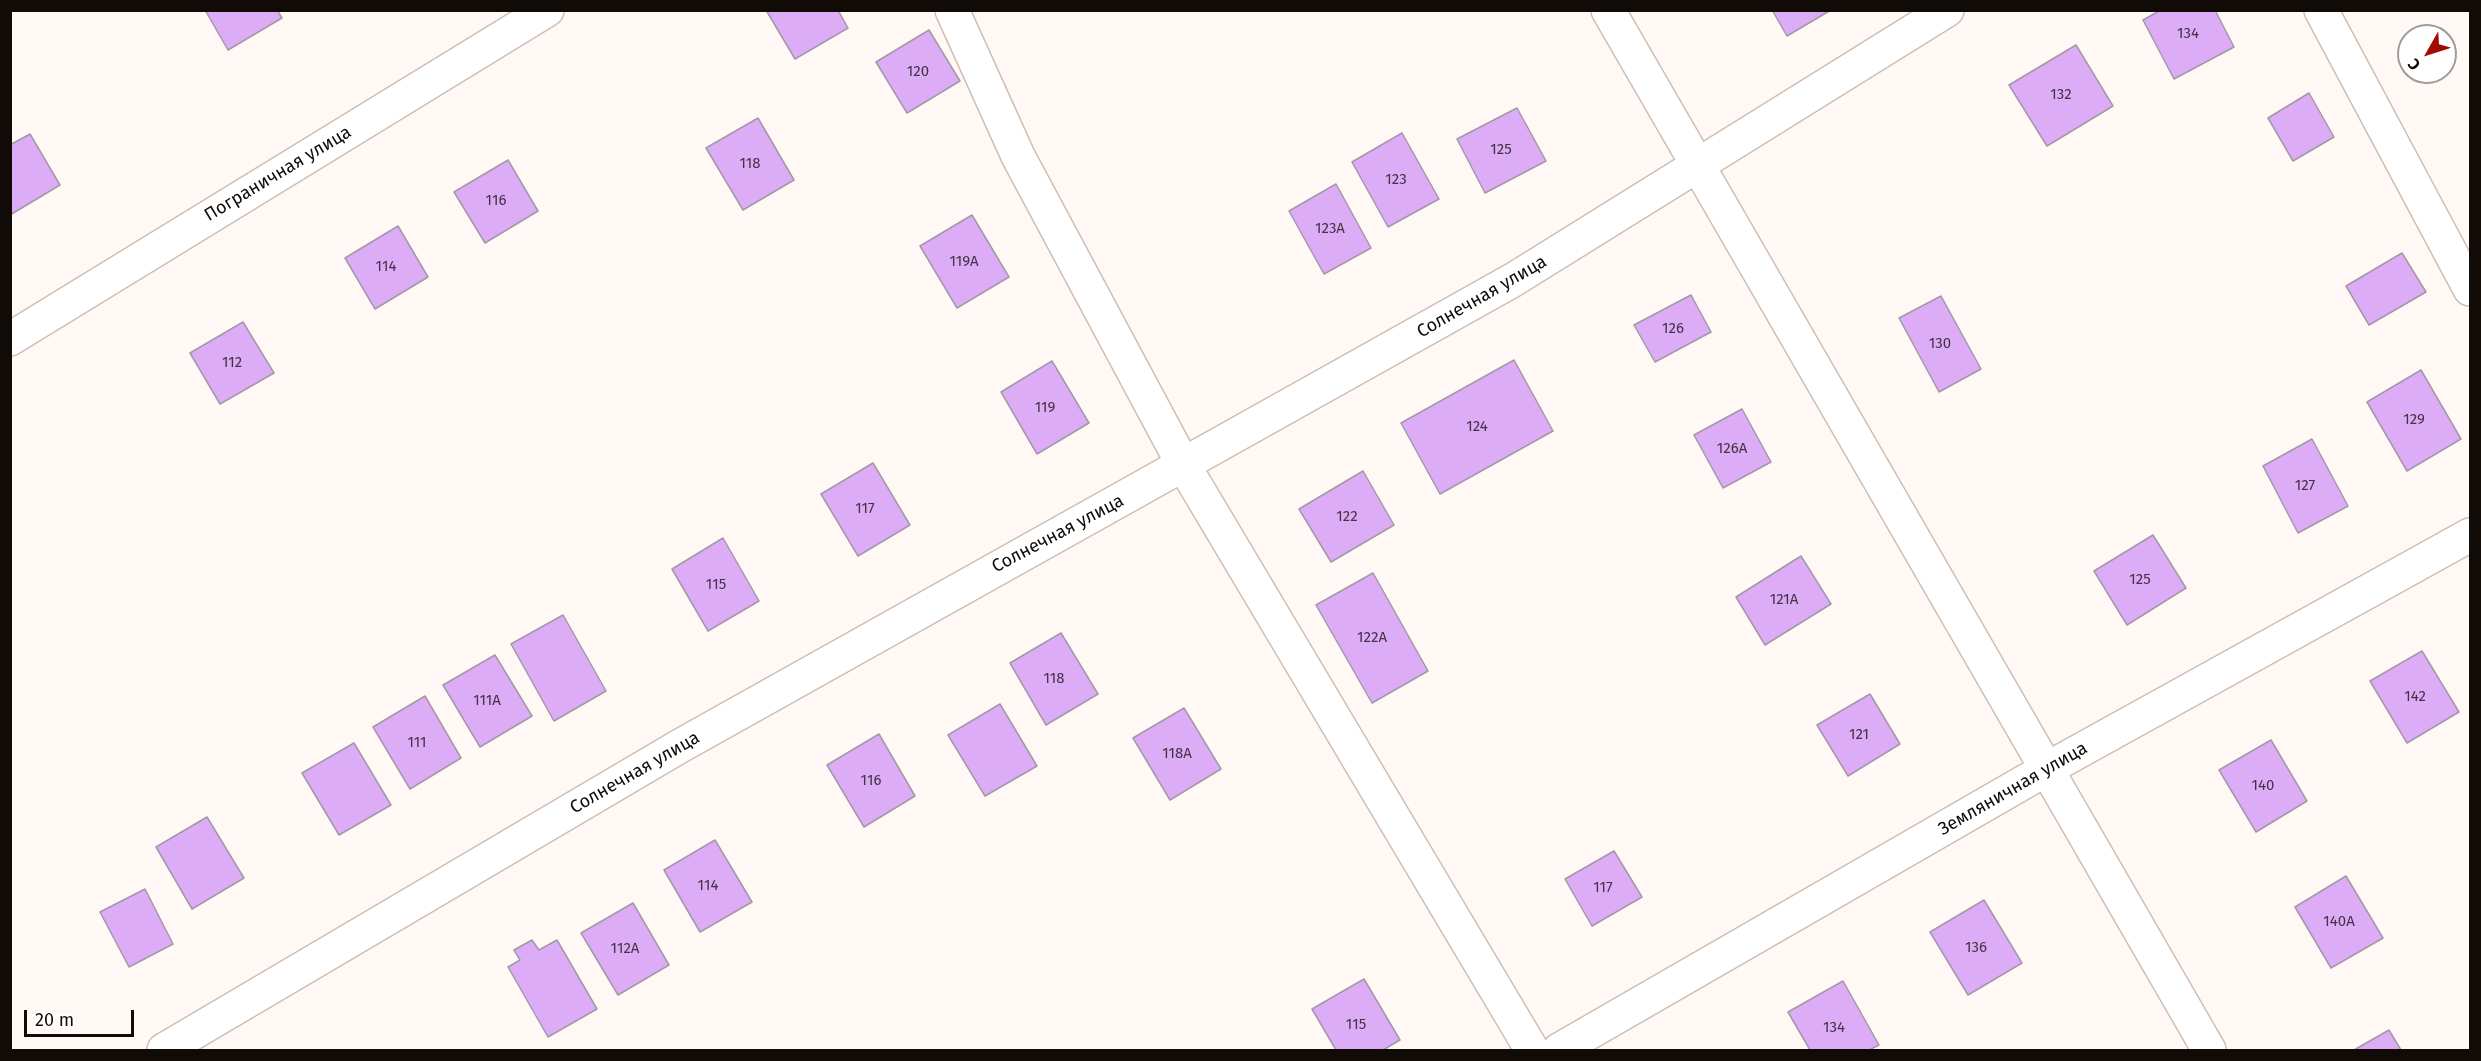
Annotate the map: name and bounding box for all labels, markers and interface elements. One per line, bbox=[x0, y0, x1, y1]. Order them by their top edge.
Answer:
north arrow bbox=[2397, 24, 2457, 84]
house number: 134 bbox=[2177, 25, 2199, 43]
text: С bbox=[2404, 55, 2424, 74]
house number: 120 bbox=[907, 63, 929, 81]
house number: 132 bbox=[2050, 86, 2072, 104]
street label: Пограничная улица bbox=[201, 122, 355, 226]
house number: 125 bbox=[1490, 141, 1512, 159]
house number: 118 bbox=[739, 155, 761, 173]
house number: 123 bbox=[1385, 171, 1407, 189]
house number: 116 bbox=[486, 192, 506, 210]
house number: 123А bbox=[1315, 220, 1345, 238]
street label: Солнечная улица bbox=[1413, 251, 1551, 343]
house number: 119А bbox=[949, 253, 979, 271]
house number: 114 bbox=[376, 258, 396, 276]
house number: 126 bbox=[1662, 320, 1684, 338]
house number: 130 bbox=[1929, 335, 1951, 353]
house number: 112 bbox=[222, 354, 242, 372]
house number: 119 bbox=[1035, 399, 1055, 417]
house number: 129 bbox=[2403, 411, 2425, 429]
house number: 124 bbox=[1466, 418, 1488, 436]
house number: 126А bbox=[1717, 440, 1747, 458]
house number: 127 bbox=[2295, 477, 2315, 495]
street label: Солнечная улица bbox=[988, 490, 1128, 578]
house number: 117 bbox=[855, 500, 875, 518]
house number: 122 bbox=[1336, 508, 1358, 526]
house number: 125 bbox=[2129, 571, 2151, 589]
house number: 115 bbox=[706, 576, 726, 594]
house number: 121А bbox=[1770, 591, 1798, 609]
house number: 122А bbox=[1357, 629, 1387, 647]
house number: 118 bbox=[1043, 670, 1065, 688]
house number: 142 bbox=[2404, 688, 2426, 706]
house number: 111А bbox=[473, 692, 501, 710]
house number: 121 bbox=[1849, 726, 1869, 744]
street label: Солнечная улица bbox=[566, 727, 704, 819]
house number: 111 bbox=[407, 734, 427, 752]
street label: Земляничная улица bbox=[1935, 738, 2091, 840]
house number: 118А bbox=[1162, 745, 1192, 763]
house number: 116 bbox=[861, 772, 881, 790]
house number: 140 bbox=[2252, 777, 2274, 795]
house number: 114 bbox=[698, 877, 718, 895]
house number: 117 bbox=[1593, 879, 1613, 897]
house number: 140А bbox=[2323, 913, 2355, 931]
house number: 136 bbox=[1965, 939, 1987, 957]
house number: 112А bbox=[611, 940, 639, 958]
scale bar bbox=[27, 998, 136, 1036]
text: 20 m bbox=[35, 1009, 74, 1031]
house number: 115 bbox=[1346, 1016, 1366, 1034]
house number: 134 bbox=[1823, 1019, 1845, 1037]

